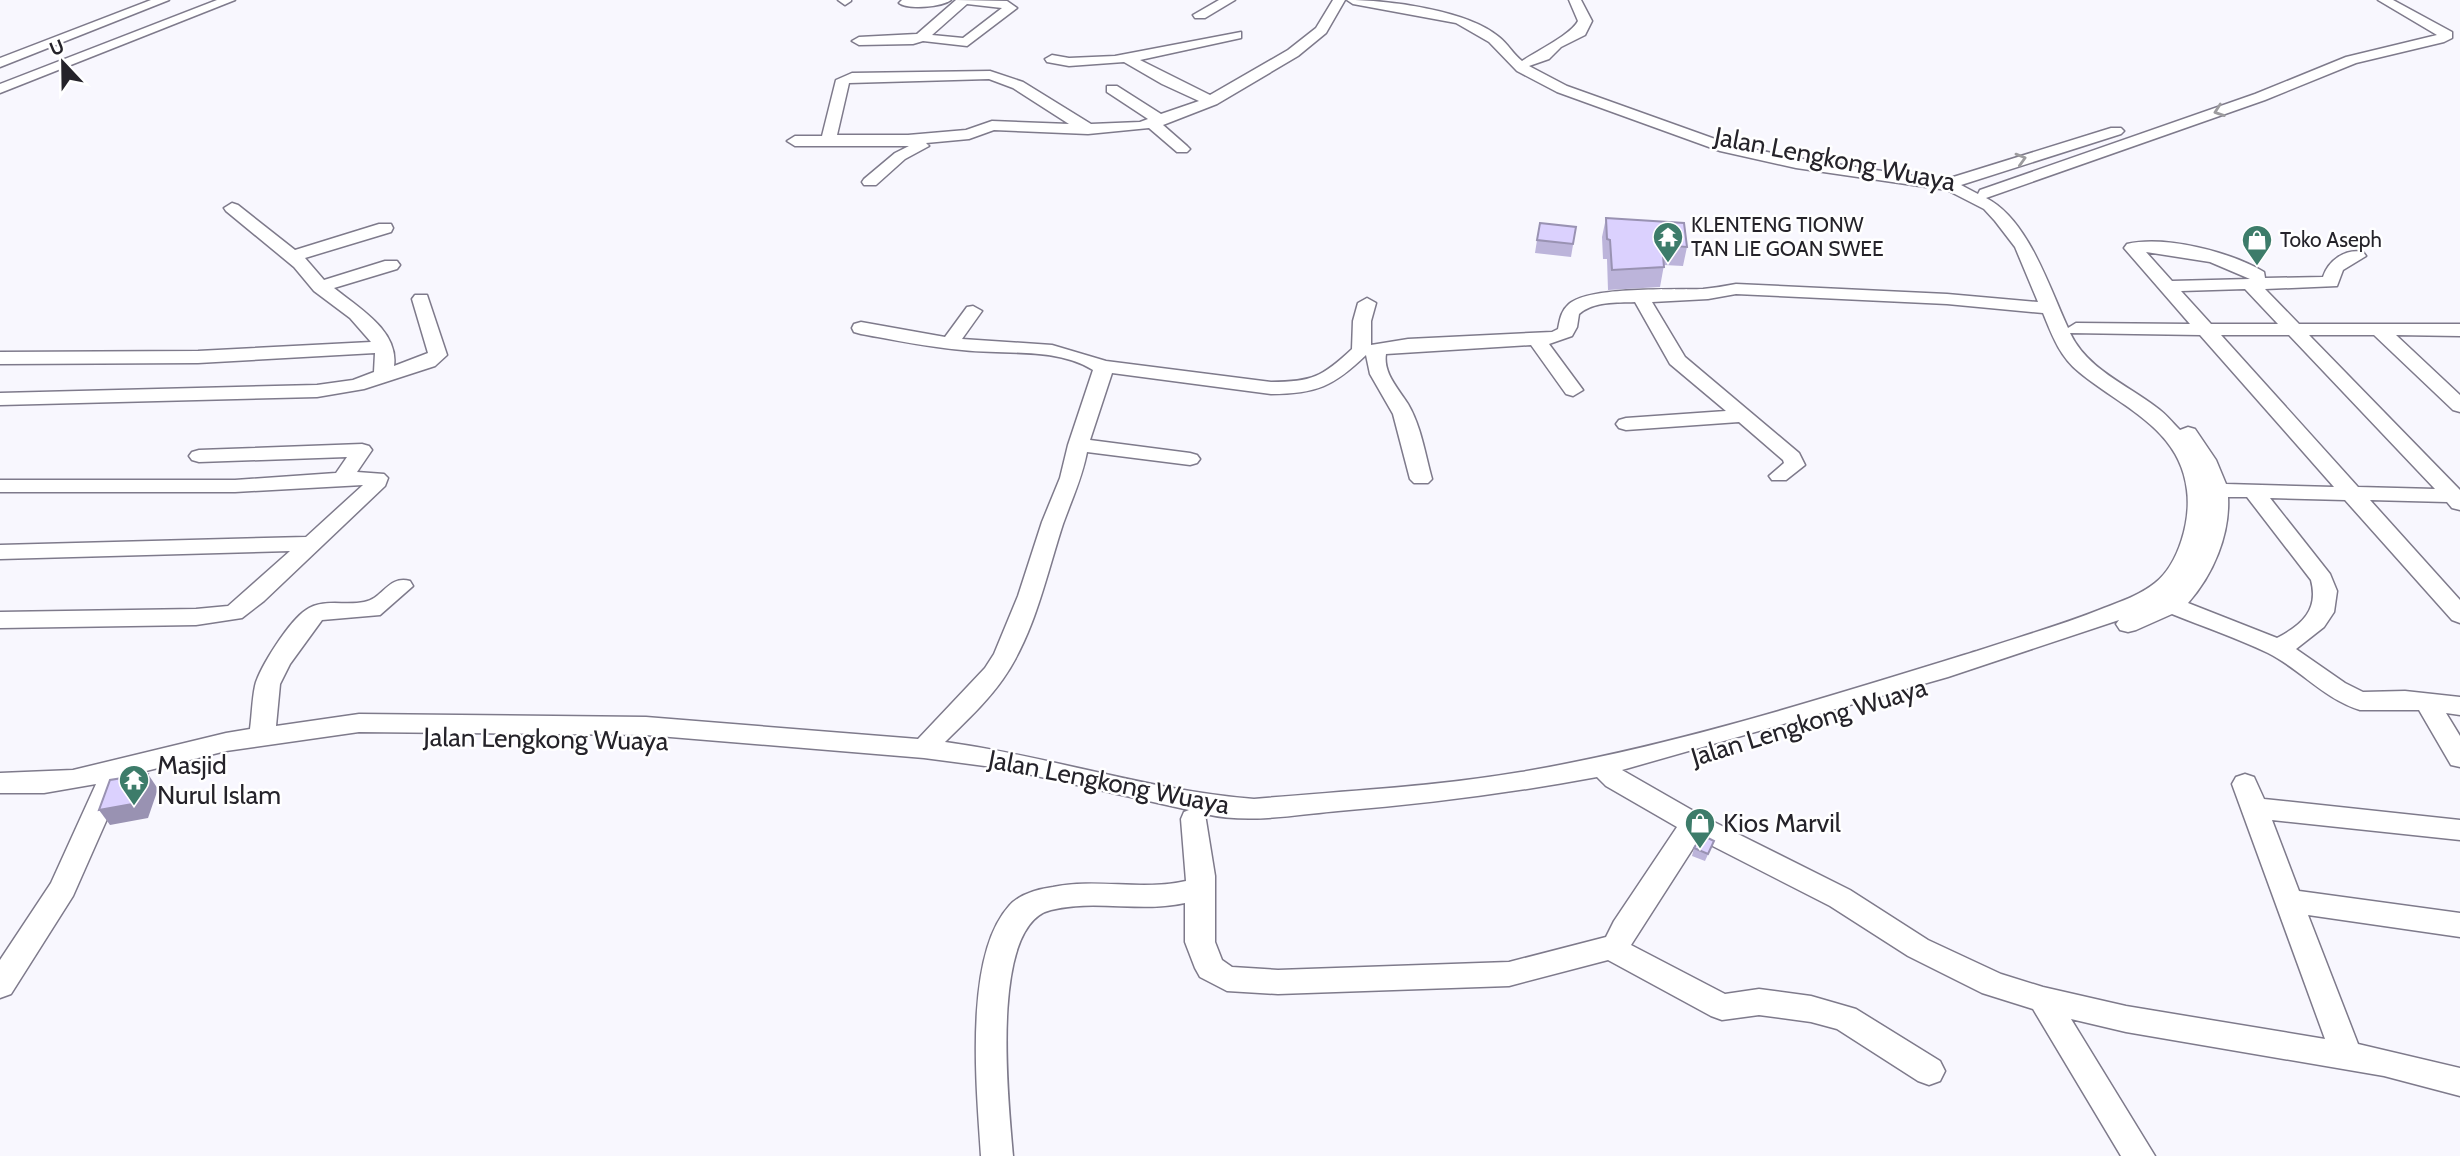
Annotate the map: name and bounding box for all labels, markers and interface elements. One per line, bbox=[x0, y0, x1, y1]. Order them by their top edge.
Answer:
north arrow bbox=[28, 28, 98, 98]
text: U bbox=[46, 34, 67, 61]
one-way arrow bbox=[2213, 103, 2225, 117]
street label: Jalan Lengkong Wuaya bbox=[1711, 120, 1959, 198]
one-way arrow bbox=[2015, 153, 2027, 168]
place label: KLENTENG TIONW TAN LIE GOAN SWEE bbox=[1691, 212, 1884, 261]
temple icon: KLENTENG TIONW TAN LIE GOAN SWEE bbox=[1651, 220, 1685, 264]
shop icon: Toko Aseph bbox=[2240, 223, 2274, 267]
place label: Toko Aseph bbox=[2280, 227, 2382, 252]
street label: Jalan Lengkong Wuaya bbox=[1686, 671, 1931, 773]
street label: Jalan Lengkong Wuaya bbox=[422, 721, 669, 757]
street label: Jalan Lengkong Wuaya bbox=[985, 743, 1233, 821]
place label: Masjid Nurul Islam bbox=[157, 749, 281, 811]
temple icon: Masjid Nurul Islam bbox=[117, 763, 151, 807]
shop icon: Kios Marvil bbox=[1683, 806, 1717, 850]
place label: Kios Marvil bbox=[1723, 807, 1841, 839]

